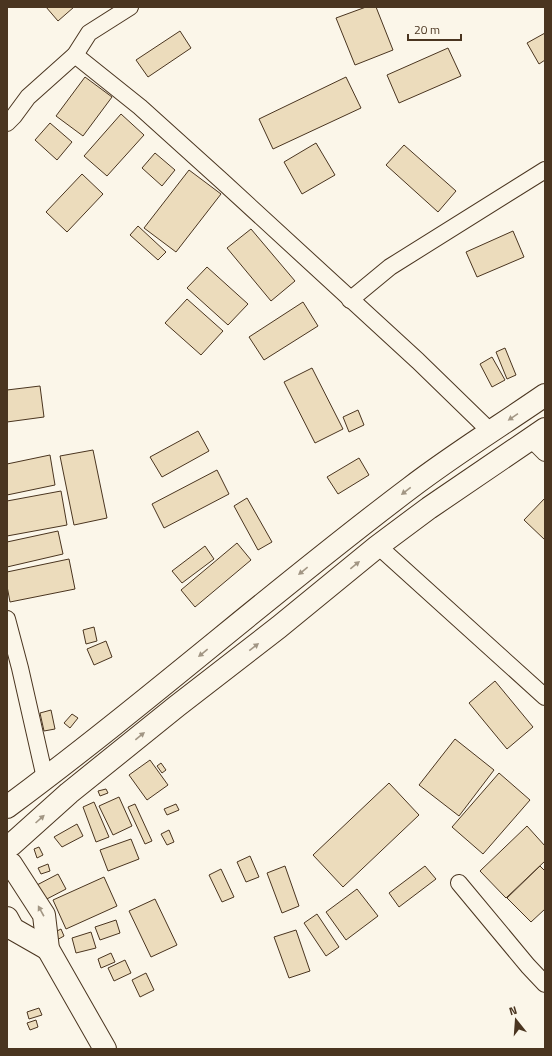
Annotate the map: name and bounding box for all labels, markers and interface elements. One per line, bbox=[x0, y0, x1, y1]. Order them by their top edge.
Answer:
scale bar bbox=[408, 16, 461, 42]
text: 20 m bbox=[414, 20, 440, 39]
one-way arrow bbox=[507, 413, 518, 421]
one-way arrow bbox=[400, 487, 411, 495]
one-way arrow bbox=[349, 561, 360, 570]
one-way arrow bbox=[298, 567, 309, 576]
one-way arrow bbox=[248, 643, 259, 651]
one-way arrow bbox=[197, 649, 208, 658]
one-way arrow bbox=[135, 731, 146, 740]
one-way arrow bbox=[35, 814, 45, 823]
one-way arrow bbox=[38, 905, 44, 917]
north arrow bbox=[496, 1000, 536, 1040]
text: N bbox=[507, 1002, 519, 1019]

